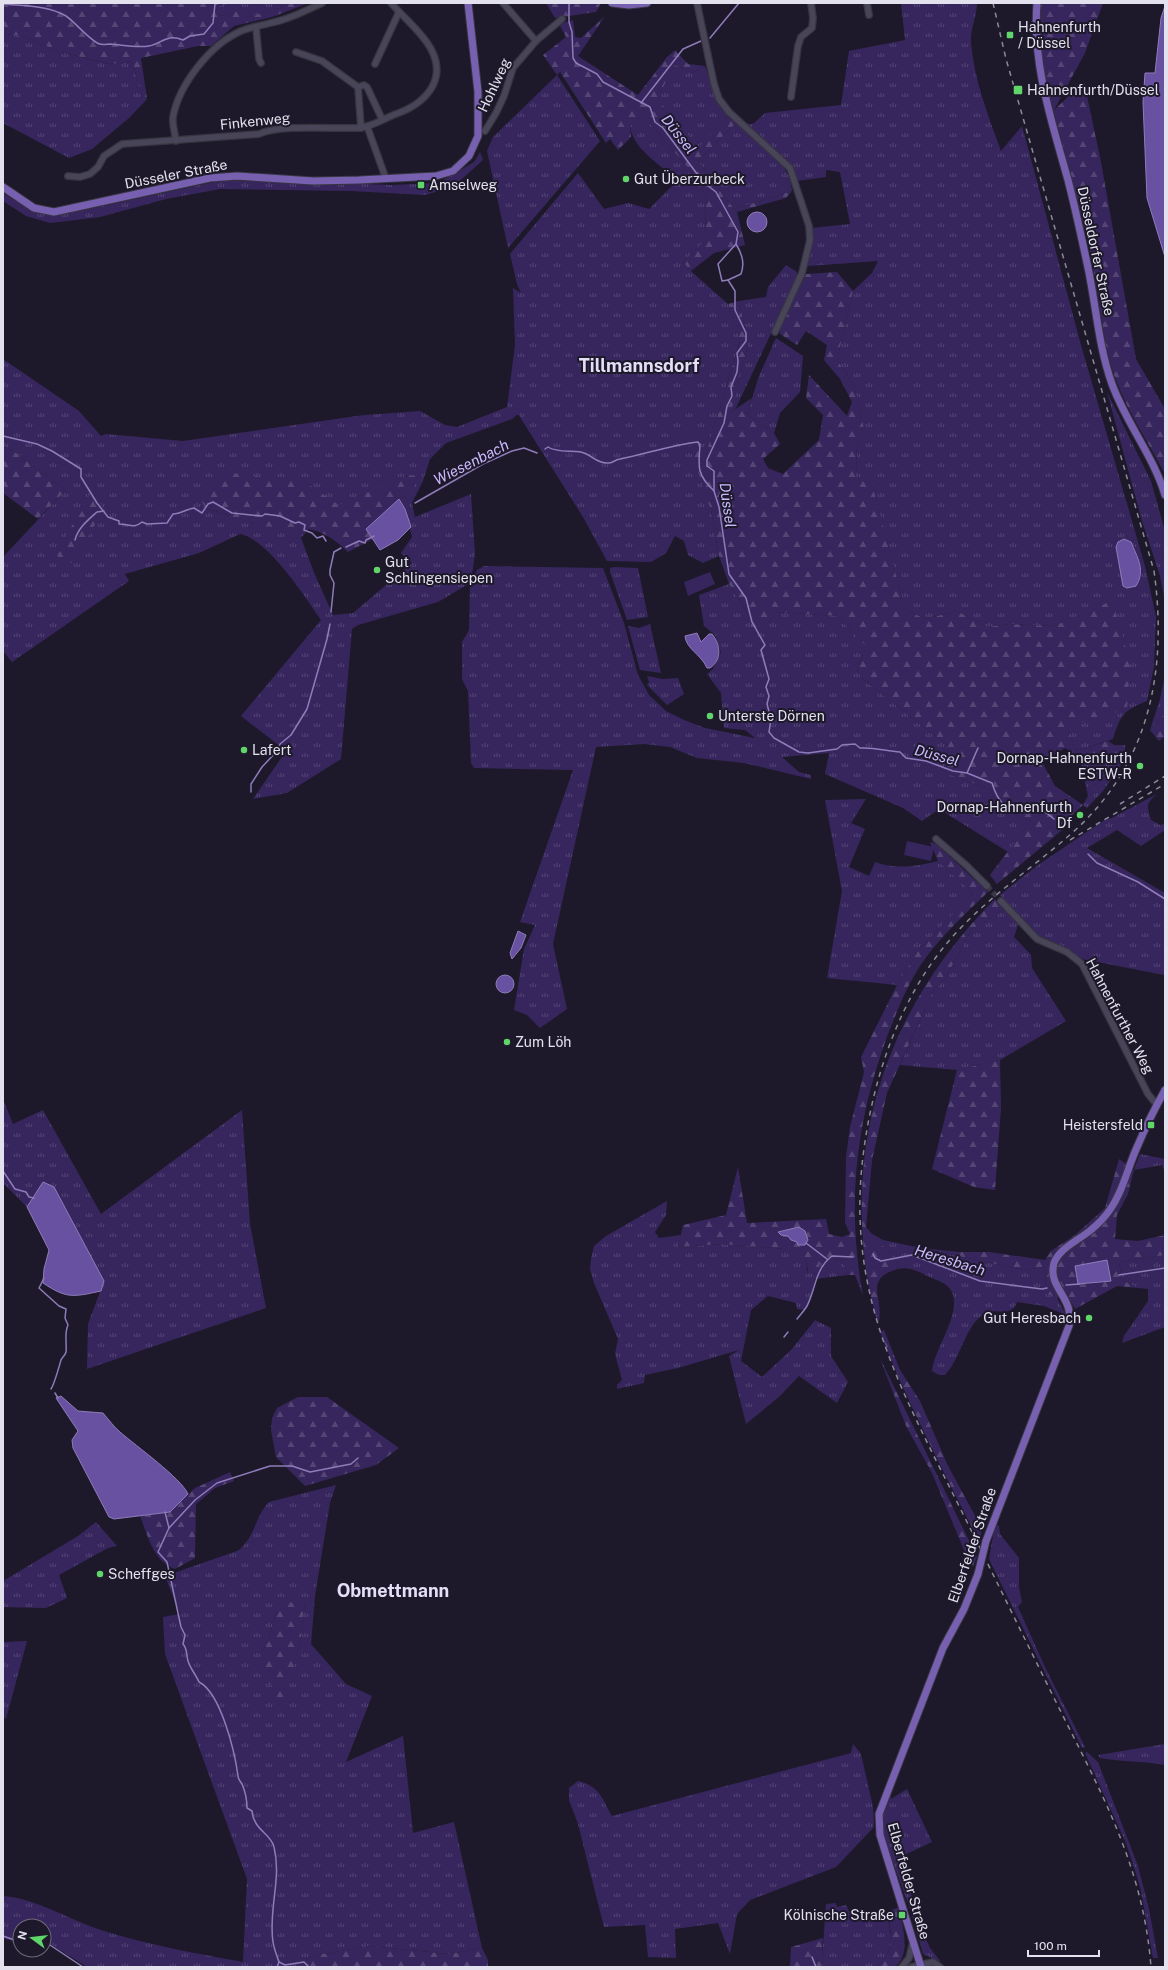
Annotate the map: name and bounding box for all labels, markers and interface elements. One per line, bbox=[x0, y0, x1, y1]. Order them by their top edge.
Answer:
place label: Hahnenfurth / Düssel bbox=[1018, 19, 1101, 51]
marker: Hahnenfurth / Düssel bbox=[1005, 30, 1015, 40]
street label: Hohlweg bbox=[475, 55, 514, 115]
place label: Hahnenfurth/Düssel bbox=[1027, 82, 1159, 98]
marker: Hahnenfurth/Düssel bbox=[1012, 84, 1024, 96]
street label: Finkenweg bbox=[219, 109, 291, 133]
water label: Düssel bbox=[658, 111, 700, 157]
street label: Düsseler Straße bbox=[123, 156, 229, 192]
place label: Gut Überzurbeck bbox=[634, 169, 745, 187]
marker: Gut Überzurbeck bbox=[621, 174, 631, 184]
place label: Amselweg bbox=[429, 177, 498, 193]
marker: Amselweg bbox=[416, 180, 426, 190]
street label: Düsseldorfer Straße bbox=[1074, 185, 1118, 317]
district label: Tillmannsdorf bbox=[579, 355, 699, 376]
water label: Wiesenbach bbox=[431, 436, 511, 488]
water label: Düssel bbox=[716, 481, 740, 529]
place label: Gut Schlingensiepen bbox=[385, 554, 493, 586]
marker: Gut Schlingensiepen bbox=[372, 565, 382, 575]
place label: Unterste Dörnen bbox=[718, 708, 825, 724]
marker: Unterste Dörnen bbox=[705, 711, 715, 721]
water label: Düssel bbox=[913, 741, 961, 769]
place label: Lafert bbox=[252, 742, 291, 758]
marker: Lafert bbox=[239, 745, 249, 755]
place label: Dornap-Hahnenfurth ESTW-R bbox=[996, 750, 1132, 782]
marker: Dornap-Hahnenfurth ESTW-R bbox=[1135, 761, 1145, 771]
place label: Dornap-Hahnenfurth Df bbox=[936, 799, 1072, 831]
marker: Dornap-Hahnenfurth Df bbox=[1075, 810, 1085, 820]
street label: Hahnenfurther Weg bbox=[1083, 955, 1157, 1077]
place label: Zum Löh bbox=[515, 1034, 571, 1050]
marker: Zum Löh bbox=[502, 1037, 512, 1047]
place label: Heistersfeld bbox=[1063, 1117, 1143, 1133]
marker: Heistersfeld bbox=[1146, 1120, 1156, 1130]
water label: Heresbach bbox=[913, 1241, 987, 1279]
place label: Gut Heresbach bbox=[983, 1310, 1081, 1326]
marker: Gut Heresbach bbox=[1084, 1313, 1094, 1323]
street label: Elberfelder Straße bbox=[945, 1485, 999, 1605]
place label: Scheffges bbox=[108, 1566, 175, 1582]
marker: Scheffges bbox=[95, 1569, 105, 1579]
district label: Obmettmann bbox=[337, 1580, 449, 1601]
street label: Elberfelder Straße bbox=[885, 1821, 933, 1941]
place label: Kölnische Straße bbox=[784, 1907, 894, 1923]
marker: Kölnische Straße bbox=[897, 1910, 907, 1920]
north arrow bbox=[12, 1918, 52, 1958]
text: N bbox=[15, 1930, 29, 1941]
scale bar bbox=[1028, 1932, 1099, 1958]
text: 100 m bbox=[1034, 1939, 1067, 1953]

